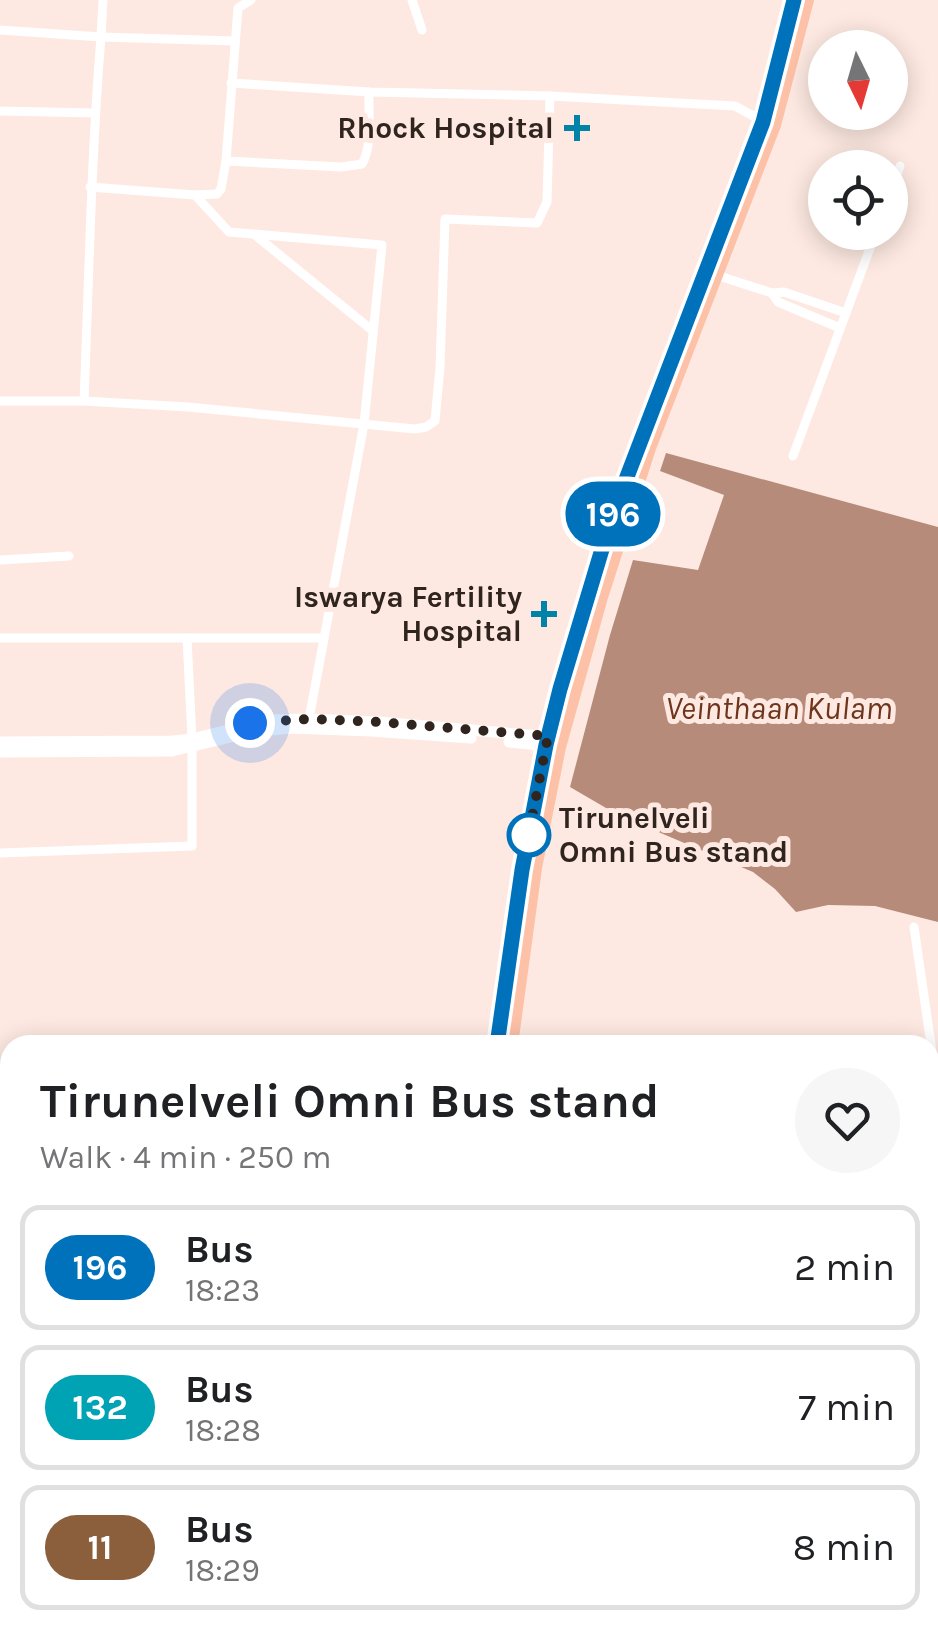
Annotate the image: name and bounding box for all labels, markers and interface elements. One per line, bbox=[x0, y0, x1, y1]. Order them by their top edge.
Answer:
north arrow bbox=[808, 30, 908, 130]
map controls bbox=[808, 30, 908, 250]
place label: Rhock Hospital bbox=[337, 110, 554, 146]
marker: Rhock Hospital bbox=[564, 115, 590, 141]
button: locate bbox=[808, 150, 908, 250]
line badge: 196 bbox=[556, 482, 670, 546]
text: 196 bbox=[585, 494, 641, 535]
place label: Iswarya Fertility Hospital bbox=[294, 579, 522, 649]
marker: Iswarya Fertility Hospital bbox=[531, 601, 557, 627]
water label: Veinthaan Kulam bbox=[666, 690, 892, 727]
your location bbox=[225, 698, 275, 748]
place label: Tirunelveli Omni Bus stand bbox=[559, 800, 788, 870]
marker: Tirunelveli Omni Bus stand bbox=[508, 814, 550, 856]
button: heart bbox=[795, 1068, 900, 1173]
text: Tirunelveli Omni Bus stand bbox=[40, 1073, 660, 1129]
text: Walk · 4 min · 250 m bbox=[40, 1139, 331, 1176]
text: Bus bbox=[185, 1227, 254, 1272]
text: 2 min bbox=[794, 1245, 895, 1290]
text: 196 bbox=[72, 1247, 128, 1288]
text: 18:23 bbox=[185, 1272, 260, 1309]
text: Bus bbox=[185, 1367, 254, 1412]
text: 7 min bbox=[798, 1385, 895, 1430]
text: 132 bbox=[72, 1387, 128, 1428]
text: 18:28 bbox=[185, 1412, 261, 1449]
text: Bus bbox=[185, 1507, 254, 1552]
text: 8 min bbox=[793, 1525, 895, 1570]
text: 11 bbox=[88, 1527, 112, 1568]
text: 18:29 bbox=[185, 1552, 260, 1589]

